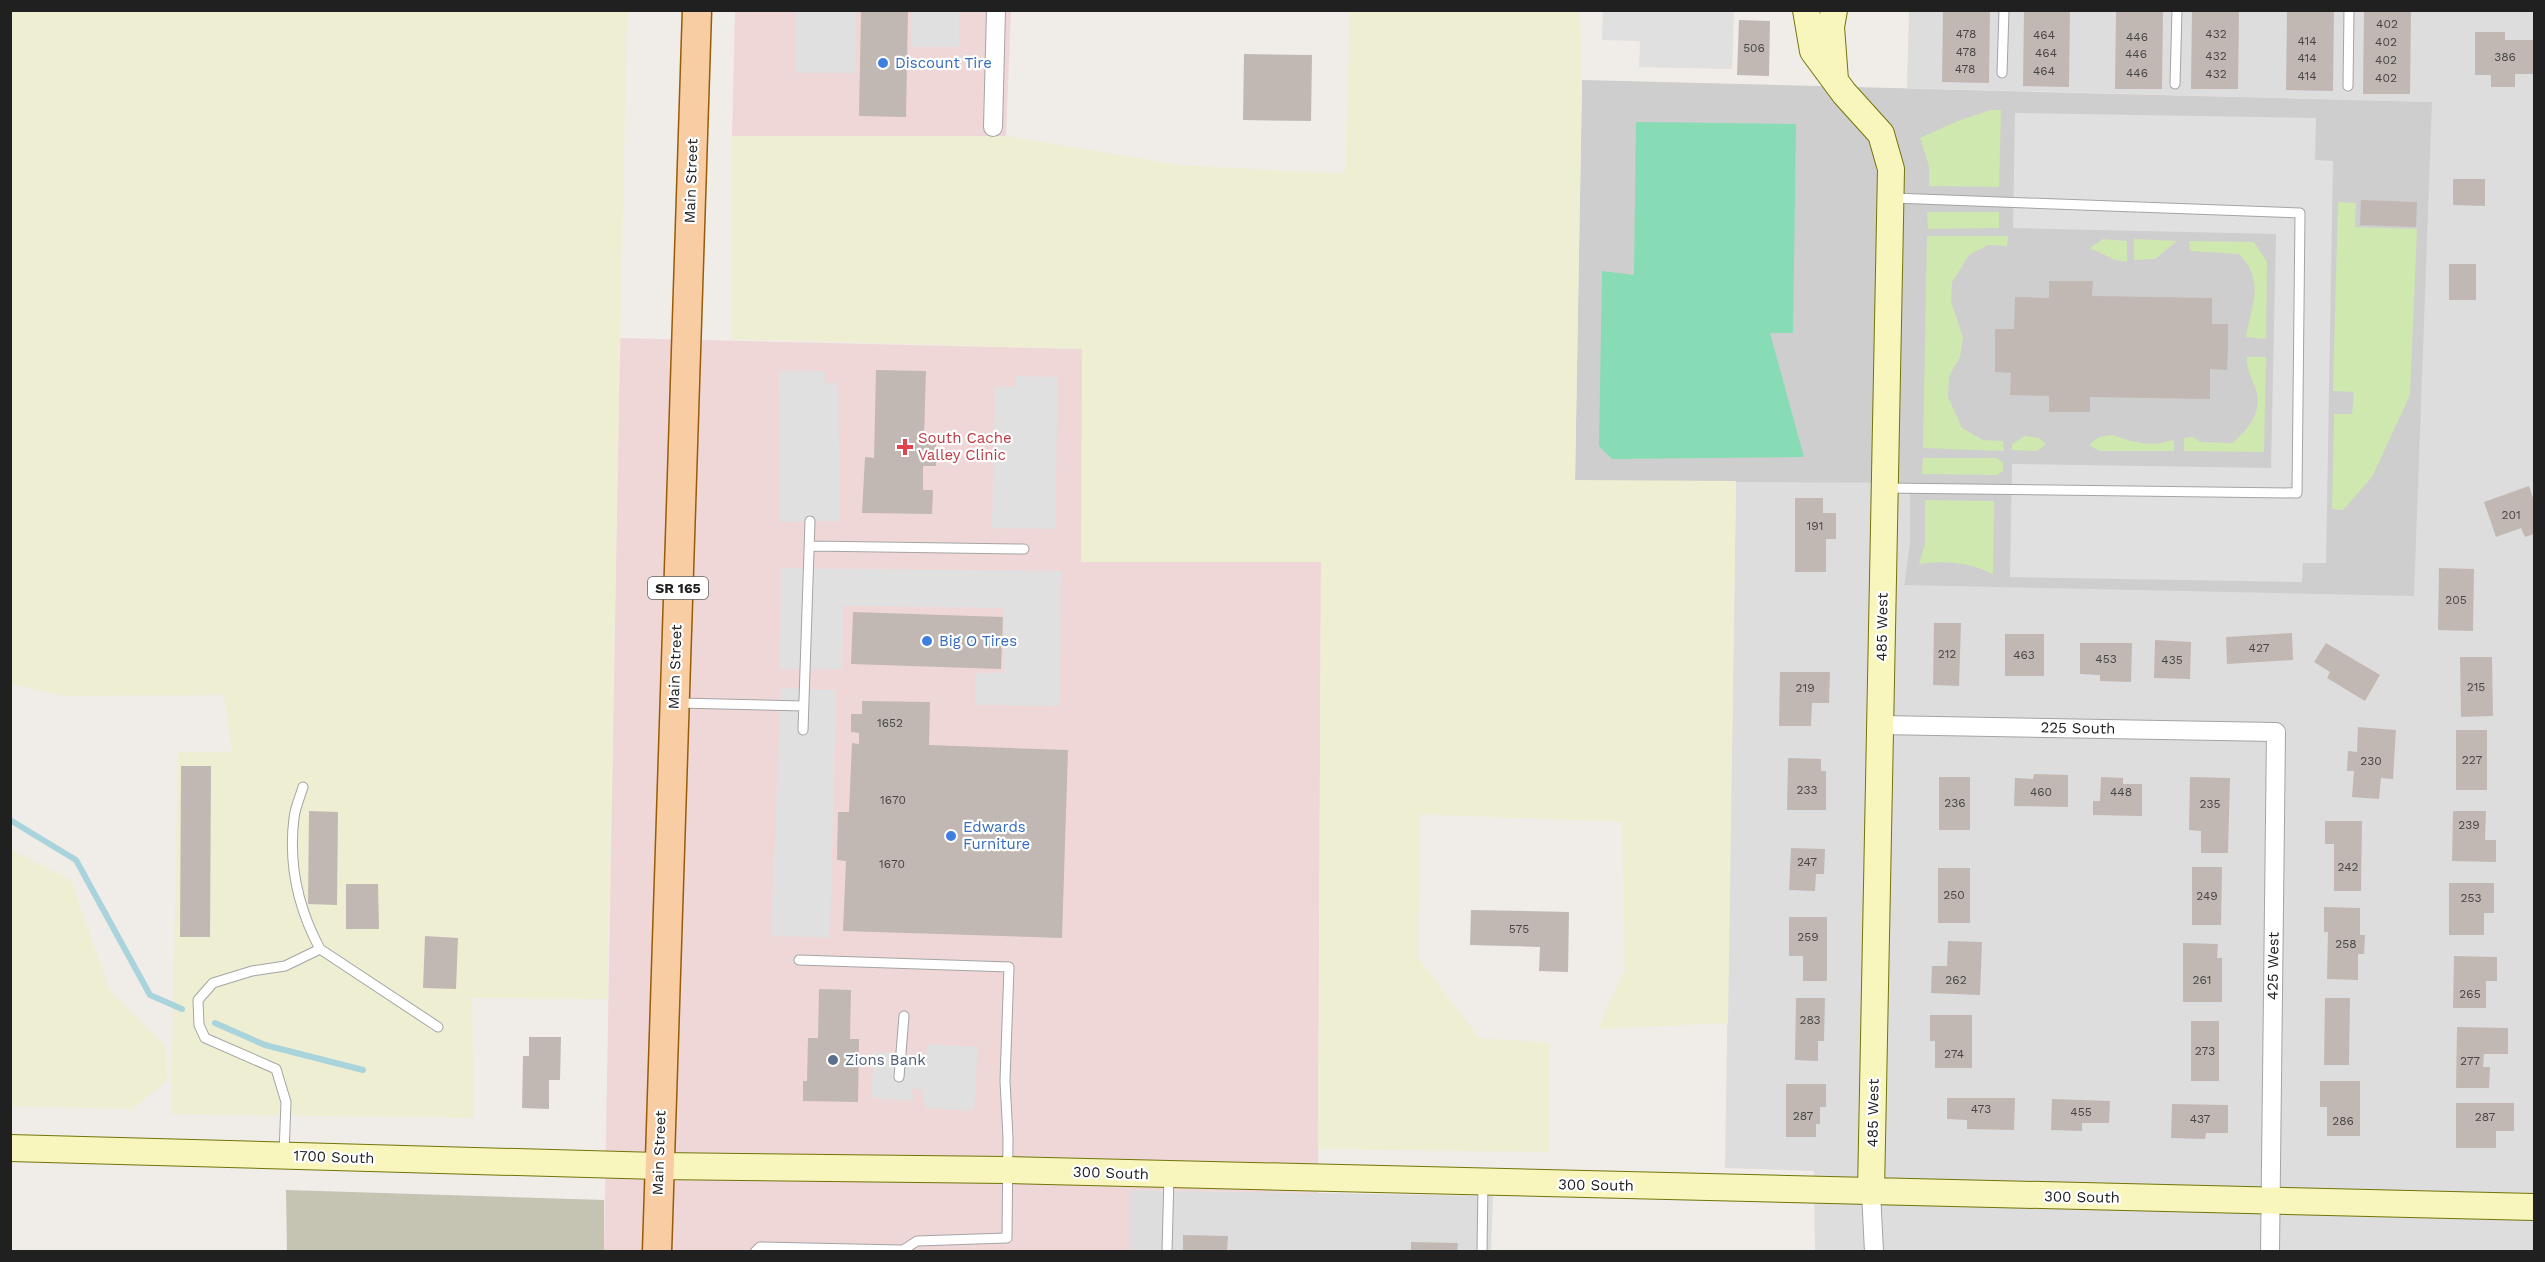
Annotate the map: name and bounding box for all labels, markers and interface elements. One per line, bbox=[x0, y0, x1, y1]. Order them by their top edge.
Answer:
house number: 402 bbox=[2376, 17, 2398, 31]
house number: 478 bbox=[1956, 27, 1976, 41]
house number: 432 bbox=[2205, 27, 2227, 41]
house number: 464 bbox=[2033, 28, 2055, 42]
house number: 446 bbox=[2126, 30, 2148, 44]
house number: 414 bbox=[2297, 34, 2317, 48]
house number: 402 bbox=[2375, 35, 2397, 49]
house number: 506 bbox=[1743, 41, 1765, 55]
house number: 478 bbox=[1956, 45, 1976, 59]
house number: 464 bbox=[2035, 46, 2057, 60]
house number: 446 bbox=[2125, 47, 2147, 61]
house number: 432 bbox=[2205, 49, 2227, 63]
house number: 386 bbox=[2494, 50, 2516, 64]
house number: 414 bbox=[2297, 51, 2317, 65]
house number: 402 bbox=[2375, 53, 2397, 67]
place label: Discount Tire bbox=[895, 54, 992, 72]
marker: Discount Tire bbox=[876, 56, 890, 70]
house number: 478 bbox=[1955, 62, 1975, 76]
house number: 464 bbox=[2033, 64, 2055, 78]
house number: 446 bbox=[2126, 66, 2148, 80]
house number: 432 bbox=[2205, 67, 2227, 81]
house number: 414 bbox=[2297, 69, 2317, 83]
house number: 402 bbox=[2375, 71, 2397, 85]
street label: Main Street bbox=[681, 138, 701, 224]
place label: South Cache Valley Clinic bbox=[918, 429, 1012, 464]
marker: South Cache Valley Clinic bbox=[896, 438, 914, 456]
house number: 201 bbox=[2501, 508, 2521, 522]
house number: 191 bbox=[1807, 519, 1823, 533]
road number: SR 165 bbox=[648, 577, 708, 599]
street label: 485 West bbox=[1872, 592, 1892, 661]
house number: 205 bbox=[2445, 593, 2467, 607]
street label: Main Street bbox=[665, 624, 685, 710]
place label: Big O Tires bbox=[939, 632, 1017, 650]
marker: Big O Tires bbox=[920, 634, 934, 648]
house number: 427 bbox=[2249, 641, 2270, 655]
house number: 212 bbox=[1938, 647, 1956, 661]
house number: 463 bbox=[2013, 648, 2035, 662]
house number: 453 bbox=[2095, 652, 2117, 666]
house number: 435 bbox=[2161, 653, 2183, 667]
house number: 215 bbox=[2467, 680, 2485, 694]
house number: 219 bbox=[1795, 681, 1815, 695]
house number: 1652 bbox=[877, 716, 903, 730]
street label: 225 South bbox=[2040, 718, 2116, 738]
house number: 227 bbox=[2462, 753, 2483, 767]
house number: 230 bbox=[2360, 754, 2382, 768]
house number: 233 bbox=[1797, 783, 1818, 797]
house number: 460 bbox=[2030, 785, 2052, 799]
house number: 448 bbox=[2110, 785, 2132, 799]
house number: 1670 bbox=[880, 793, 906, 807]
house number: 236 bbox=[1944, 796, 1966, 810]
house number: 235 bbox=[2200, 797, 2221, 811]
place label: Edwards Furniture bbox=[963, 818, 1030, 853]
house number: 239 bbox=[2458, 818, 2480, 832]
marker: Edwards Furniture bbox=[944, 829, 958, 843]
house number: 247 bbox=[1797, 855, 1817, 869]
house number: 1670 bbox=[879, 857, 905, 871]
house number: 242 bbox=[2338, 860, 2358, 874]
house number: 250 bbox=[1943, 888, 1965, 902]
house number: 249 bbox=[2196, 889, 2218, 903]
house number: 253 bbox=[2461, 891, 2481, 905]
house number: 575 bbox=[1509, 922, 1529, 936]
house number: 259 bbox=[1797, 930, 1819, 944]
street label: 425 West bbox=[2263, 931, 2283, 1000]
house number: 258 bbox=[2335, 937, 2357, 951]
house number: 262 bbox=[1945, 973, 1967, 987]
house number: 261 bbox=[2193, 973, 2211, 987]
house number: 265 bbox=[2459, 987, 2481, 1001]
house number: 283 bbox=[1799, 1013, 1821, 1027]
house number: 273 bbox=[2195, 1044, 2215, 1058]
house number: 274 bbox=[1944, 1047, 1964, 1061]
place label: Zions Bank bbox=[845, 1051, 926, 1069]
marker: Zions Bank bbox=[826, 1053, 840, 1067]
house number: 277 bbox=[2460, 1054, 2480, 1068]
street label: 485 West bbox=[1863, 1078, 1883, 1147]
house number: 473 bbox=[1971, 1102, 1991, 1116]
house number: 455 bbox=[2070, 1105, 2092, 1119]
house number: 287 bbox=[1793, 1109, 1814, 1123]
street label: Main Street bbox=[649, 1110, 669, 1196]
house number: 287 bbox=[2475, 1110, 2496, 1124]
house number: 437 bbox=[2190, 1112, 2211, 1126]
house number: 286 bbox=[2332, 1114, 2354, 1128]
street label: 1700 South bbox=[293, 1147, 375, 1167]
street label: 300 South bbox=[1073, 1163, 1149, 1183]
street label: 300 South bbox=[1558, 1175, 1634, 1195]
street label: 300 South bbox=[2044, 1187, 2120, 1207]

